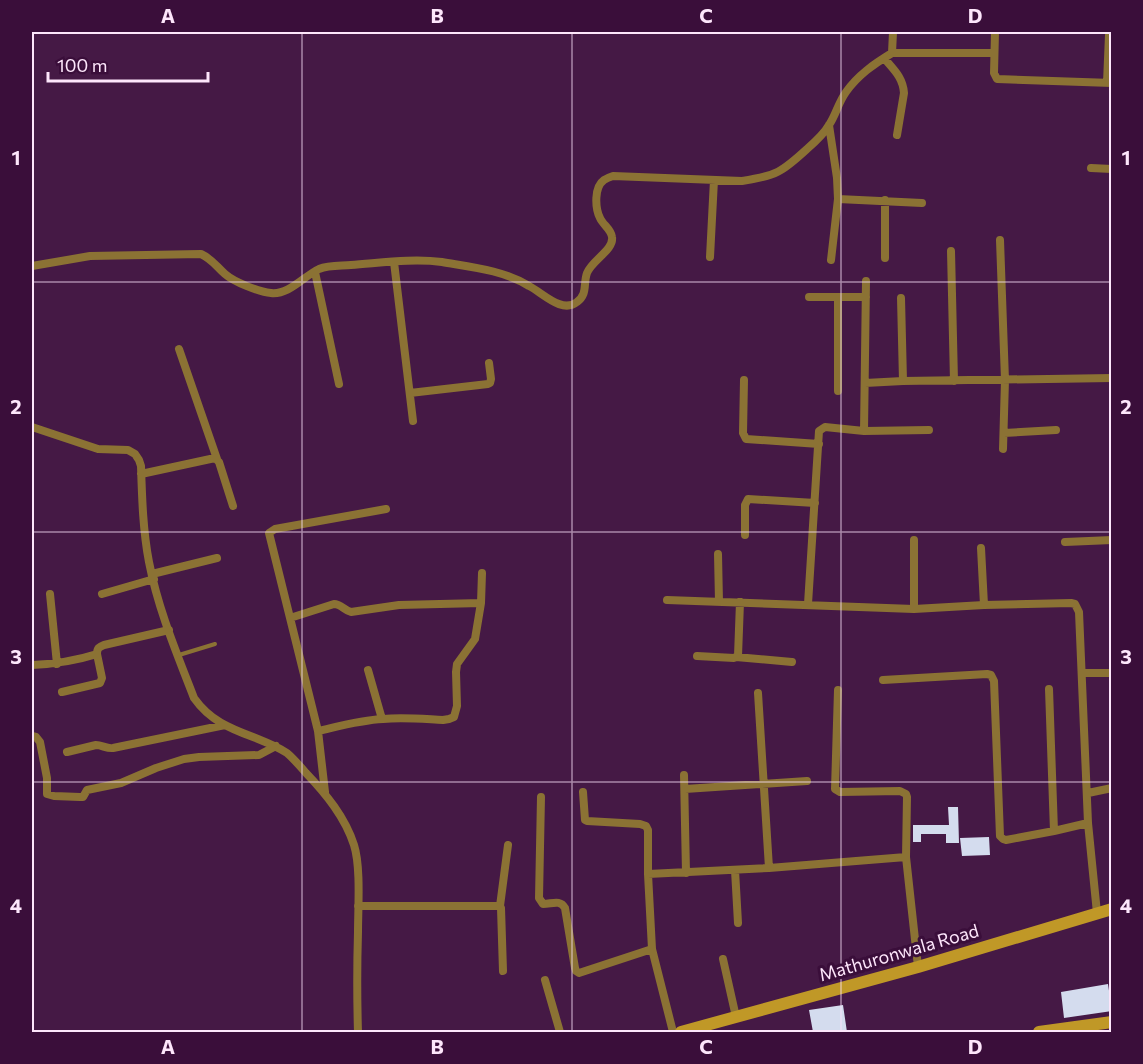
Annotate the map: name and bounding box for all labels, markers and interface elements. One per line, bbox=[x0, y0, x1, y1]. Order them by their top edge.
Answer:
text: A bbox=[161, 3, 175, 27]
text: B bbox=[430, 3, 444, 27]
text: C bbox=[699, 3, 713, 27]
text: D bbox=[968, 3, 982, 27]
scale bar bbox=[48, 45, 208, 83]
text: 100 m bbox=[57, 54, 107, 76]
text: 1 bbox=[11, 145, 21, 169]
text: 1 bbox=[1121, 145, 1131, 169]
text: 2 bbox=[10, 394, 22, 418]
text: 2 bbox=[1120, 394, 1132, 418]
text: 3 bbox=[10, 644, 22, 668]
text: 3 bbox=[1120, 644, 1132, 668]
text: 4 bbox=[10, 893, 22, 917]
text: 4 bbox=[1120, 893, 1132, 917]
street label: Mathuronwala Road bbox=[816, 919, 981, 985]
text: A bbox=[161, 1034, 175, 1058]
text: B bbox=[430, 1034, 444, 1058]
text: C bbox=[699, 1034, 713, 1058]
text: D bbox=[968, 1034, 982, 1058]

